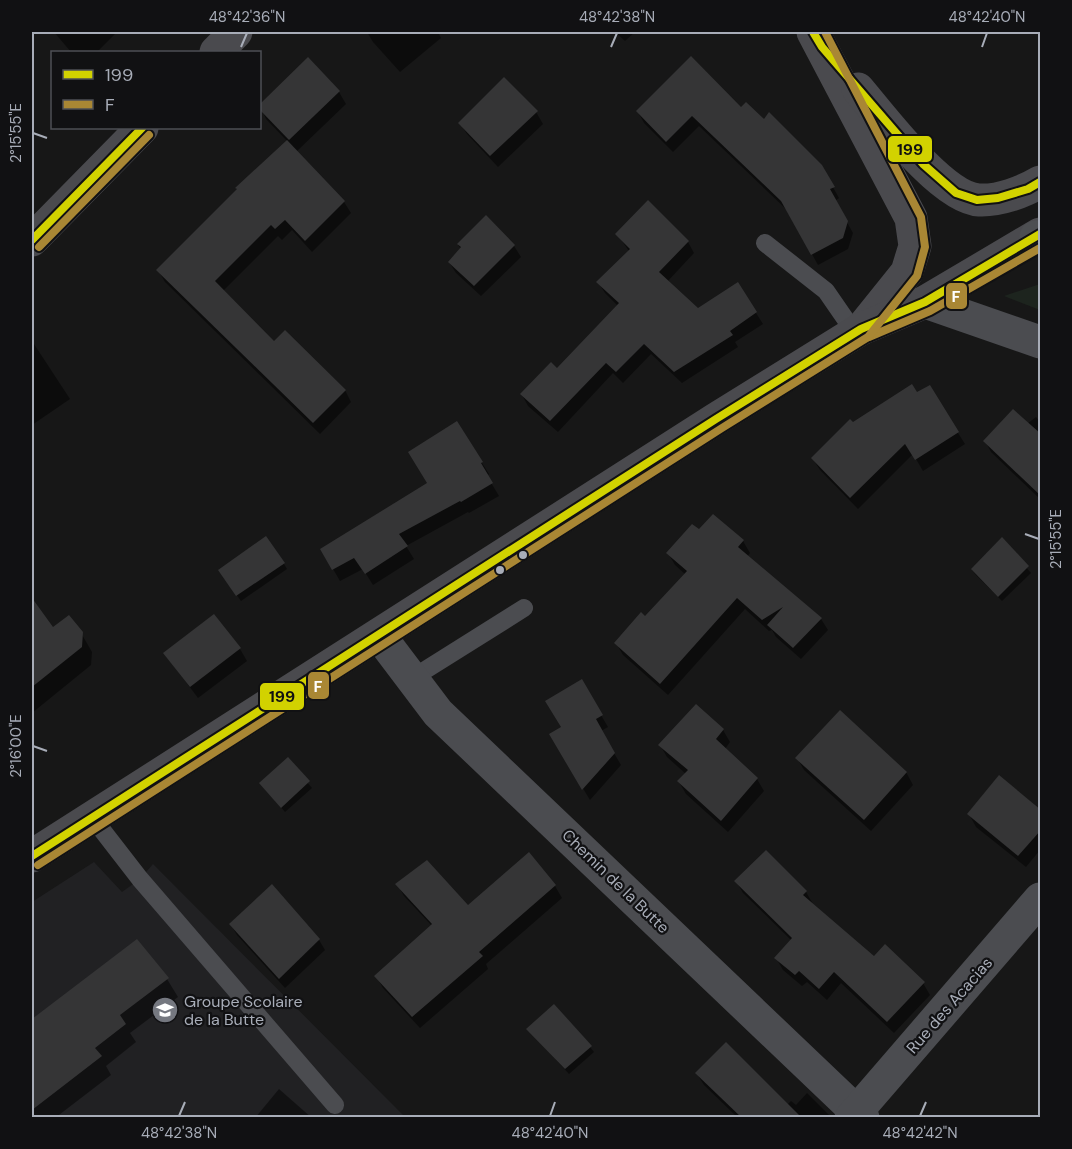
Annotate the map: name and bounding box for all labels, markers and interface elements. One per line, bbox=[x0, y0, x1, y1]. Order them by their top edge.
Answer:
text: 48°42'36"N bbox=[209, 7, 285, 27]
text: 48°42'38"N bbox=[579, 7, 655, 27]
text: 48°42'40"N bbox=[949, 7, 1025, 27]
legend bbox=[51, 51, 261, 129]
text: 199 bbox=[105, 63, 133, 87]
text: F bbox=[105, 93, 115, 117]
text: 2°15'55"E bbox=[6, 103, 26, 163]
line badge: 199 bbox=[887, 135, 933, 163]
text: 199 bbox=[897, 139, 923, 160]
line badge: F bbox=[945, 282, 968, 310]
text: F bbox=[952, 286, 961, 307]
text: 2°15'55"E bbox=[1046, 509, 1066, 569]
unlabelled marker bbox=[517, 549, 529, 561]
unlabelled marker bbox=[494, 564, 506, 576]
line badge: F bbox=[307, 671, 330, 700]
text: F bbox=[314, 676, 323, 697]
line badge: 199 bbox=[259, 682, 305, 711]
text: 199 bbox=[269, 686, 295, 707]
text: 2°16'00"E bbox=[6, 714, 26, 778]
street label: Chemin de la Butte bbox=[557, 825, 674, 938]
street label: Rue des Acacias bbox=[902, 953, 997, 1058]
place label: Groupe Scolaire de la Butte bbox=[184, 991, 303, 1030]
school or university icon: Groupe Scolaire de la Butte bbox=[150, 995, 180, 1025]
text: 48°42'38"N bbox=[141, 1123, 217, 1143]
text: 48°42'40"N bbox=[512, 1123, 588, 1143]
text: 48°42'42"N bbox=[882, 1123, 958, 1143]

